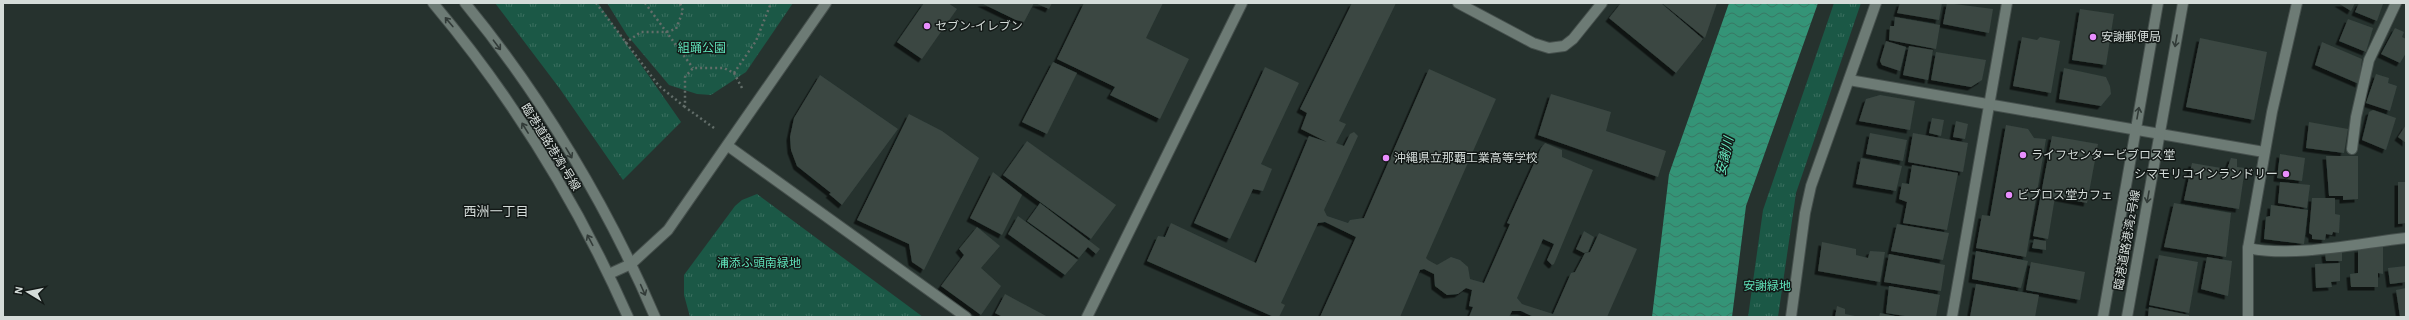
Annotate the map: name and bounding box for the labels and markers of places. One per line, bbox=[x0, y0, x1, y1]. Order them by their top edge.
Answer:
place label: セブン-イレブン bbox=[935, 19, 1023, 32]
marker: セブン-イレブン bbox=[922, 21, 932, 31]
place label: 安謝郵便局 bbox=[2101, 30, 2161, 43]
marker: 安謝郵便局 bbox=[2088, 32, 2098, 42]
place label: ライフセンタービブロス堂 bbox=[2031, 148, 2175, 161]
marker: ライフセンタービブロス堂 bbox=[2018, 150, 2028, 160]
place label: 沖縄県立那覇工業高等学校 bbox=[1394, 151, 1538, 164]
marker: 沖縄県立那覇工業高等学校 bbox=[1381, 153, 1391, 163]
place label: シマモリコインランドリー bbox=[2134, 168, 2278, 180]
marker: シマモリコインランドリー bbox=[2281, 169, 2291, 179]
place label: ビブロス堂カフェ bbox=[2017, 188, 2113, 201]
marker: ビブロス堂カフェ bbox=[2004, 190, 2014, 200]

